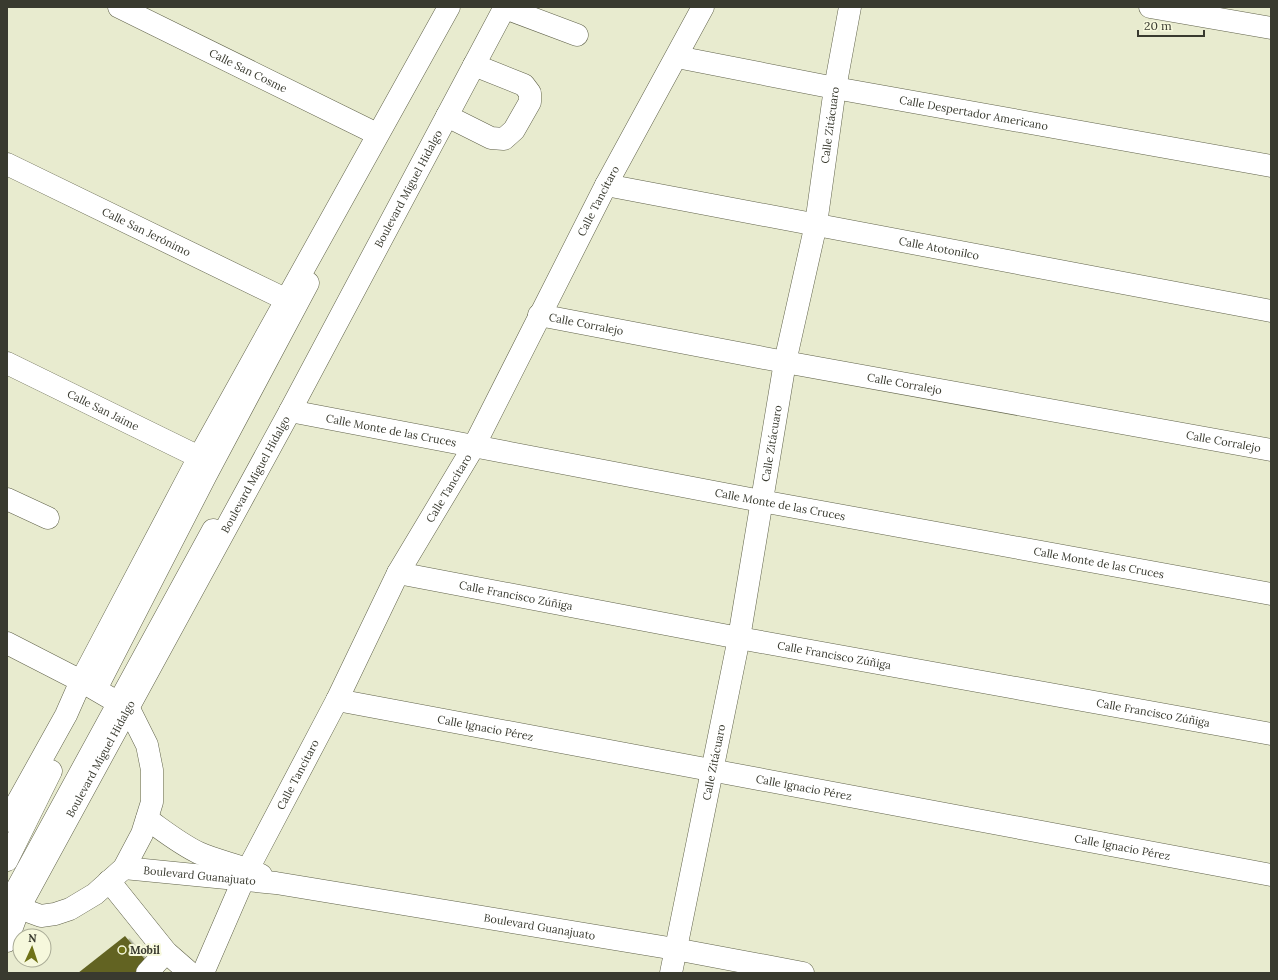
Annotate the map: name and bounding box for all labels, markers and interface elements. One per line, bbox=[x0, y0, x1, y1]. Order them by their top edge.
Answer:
scale bar bbox=[1138, 12, 1204, 38]
text: 20 m bbox=[1144, 18, 1172, 33]
street label: Calle San Cosme bbox=[207, 46, 289, 96]
street label: Calle Zitácuaro bbox=[818, 86, 842, 164]
street label: Calle Despertador Americano bbox=[898, 93, 1049, 133]
street label: Boulevard Miguel Hidalgo bbox=[371, 128, 445, 250]
street label: Calle Tancítaro bbox=[574, 163, 622, 239]
street label: Calle San Jerónimo bbox=[100, 204, 193, 259]
street label: Calle Atotonilco bbox=[898, 234, 980, 263]
street label: Calle Corralejo bbox=[548, 310, 625, 338]
street label: Calle Corralejo bbox=[866, 370, 943, 397]
street label: Calle San Jaime bbox=[65, 387, 141, 434]
street label: Calle Zitácuaro bbox=[758, 404, 785, 483]
street label: Calle Monte de las Cruces bbox=[325, 411, 458, 450]
street label: Boulevard Miguel Hidalgo bbox=[218, 413, 293, 535]
street label: Calle Corralejo bbox=[1185, 428, 1262, 455]
street label: Calle Tancítaro bbox=[423, 451, 475, 525]
street label: Calle Monte de las Cruces bbox=[714, 485, 847, 523]
street label: Calle Monte de las Cruces bbox=[1032, 544, 1165, 581]
street label: Calle Francisco Zúñiga bbox=[458, 578, 574, 613]
street label: Calle Francisco Zúñiga bbox=[776, 638, 893, 672]
street label: Calle Francisco Zúñiga bbox=[1095, 696, 1211, 730]
street label: Boulevard Miguel Hidalgo bbox=[63, 698, 138, 820]
street label: Calle Ignacio Pérez bbox=[436, 712, 535, 744]
street label: Calle Zitácuaro bbox=[699, 723, 728, 802]
street label: Calle Tancítaro bbox=[273, 737, 322, 812]
street label: Calle Ignacio Pérez bbox=[755, 772, 853, 803]
street label: Calle Ignacio Pérez bbox=[1073, 831, 1172, 863]
street label: Boulevard Guanajuato bbox=[143, 863, 256, 888]
street label: Boulevard Guanajuato bbox=[483, 910, 597, 943]
north arrow bbox=[12, 928, 52, 968]
text: N bbox=[28, 931, 38, 945]
place label: Mobil bbox=[130, 943, 161, 957]
marker: Mobil bbox=[117, 945, 127, 955]

